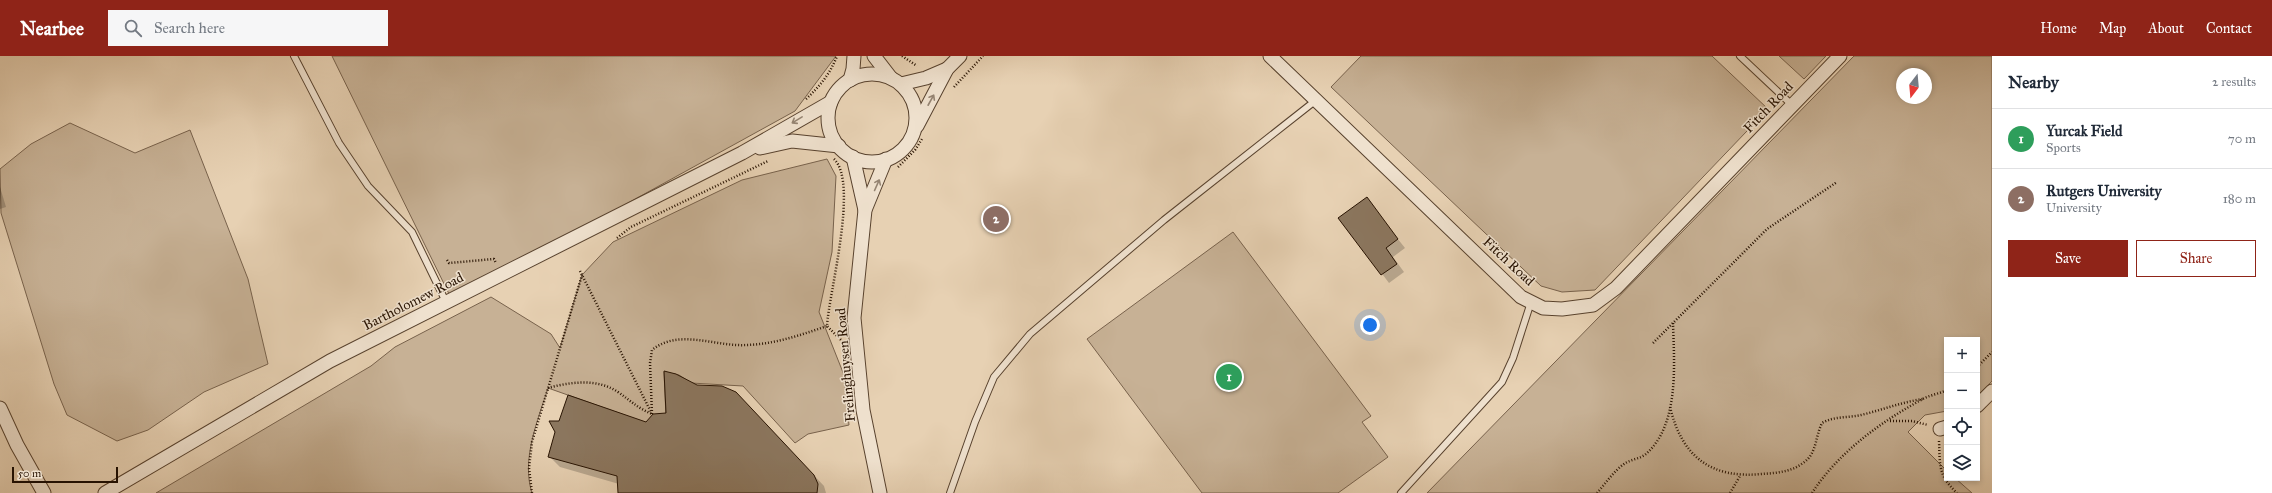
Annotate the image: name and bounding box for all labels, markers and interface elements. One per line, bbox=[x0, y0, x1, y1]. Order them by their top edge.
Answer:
search box bbox=[108, 10, 388, 46]
text: Nearbee bbox=[20, 17, 84, 40]
icon: search bbox=[122, 17, 144, 39]
text: Search here bbox=[154, 19, 225, 37]
text: Home bbox=[2040, 20, 2077, 37]
text: Map bbox=[2099, 20, 2126, 37]
text: About bbox=[2148, 20, 2184, 37]
text: Contact bbox=[2206, 20, 2252, 37]
north arrow bbox=[1896, 68, 1932, 104]
text: Nearby bbox=[2008, 72, 2059, 93]
text: 2 results bbox=[2212, 74, 2256, 90]
street label: Fitch Road bbox=[1740, 78, 1797, 136]
one-way arrow bbox=[928, 94, 936, 106]
one-way arrow bbox=[791, 117, 803, 125]
text: Yurcak Field bbox=[2046, 122, 2123, 140]
text: 1 bbox=[2018, 131, 2024, 147]
text: 70 m bbox=[2228, 131, 2256, 147]
text: Sports bbox=[2046, 140, 2081, 156]
one-way arrow bbox=[873, 179, 881, 191]
text: Rutgers University bbox=[2046, 182, 2162, 200]
text: 2 bbox=[2018, 191, 2024, 207]
text: 180 m bbox=[2223, 191, 2256, 207]
text: University bbox=[2046, 200, 2102, 216]
pin: 2 bbox=[983, 204, 1009, 234]
street label: Fitch Road bbox=[1479, 233, 1538, 290]
button: Save bbox=[2008, 240, 2128, 277]
button: Share bbox=[2136, 240, 2256, 277]
street label: Bartholomew Road bbox=[360, 269, 466, 334]
street label: Frelinghuysen Road bbox=[832, 307, 859, 423]
your location bbox=[1360, 315, 1380, 335]
map controls bbox=[1944, 337, 1980, 481]
button: + bbox=[1944, 337, 1980, 373]
pin: 1 bbox=[1216, 362, 1242, 392]
button: − bbox=[1944, 373, 1980, 409]
button: locate bbox=[1944, 409, 1980, 445]
button: layers bbox=[1944, 445, 1980, 481]
scale bar bbox=[12, 465, 118, 484]
text: 50 m bbox=[18, 467, 41, 480]

